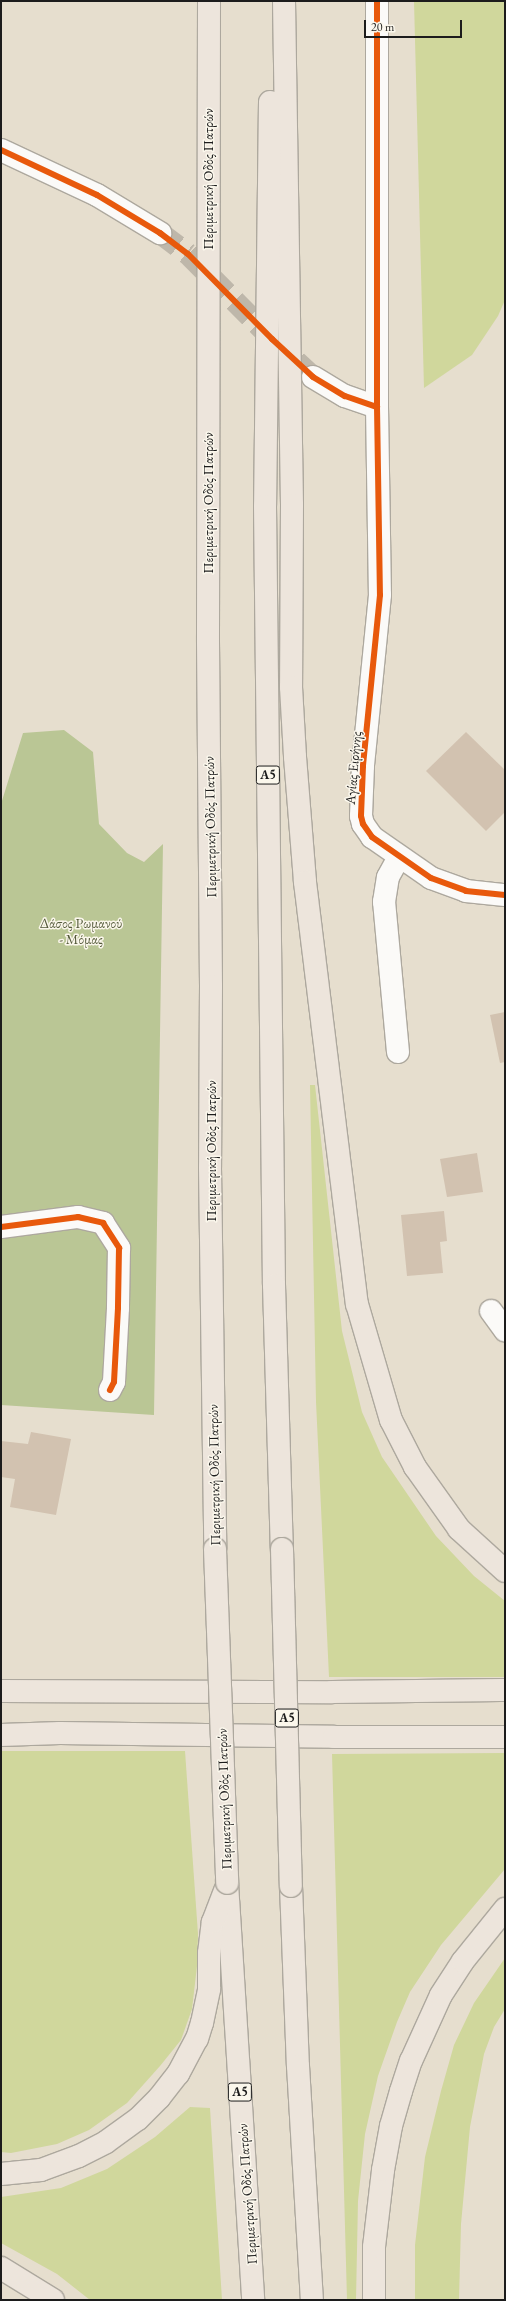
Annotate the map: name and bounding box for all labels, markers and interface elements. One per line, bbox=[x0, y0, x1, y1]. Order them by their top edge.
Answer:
scale bar bbox=[366, 12, 464, 38]
text: 20 m bbox=[371, 19, 394, 35]
street label: Περιμετρική Οδός Πατρών bbox=[200, 108, 216, 250]
street label: Περιμετρική Οδός Πατρών bbox=[200, 432, 216, 574]
street label: Αγίας Ειρήνης bbox=[341, 731, 365, 805]
street label: Περιμετρική Οδός Πατρών bbox=[200, 756, 220, 898]
road number: Α5 bbox=[255, 764, 281, 786]
park label: Δάσος Ρωμανού - Μόμας bbox=[40, 915, 122, 948]
street label: Περιμετρική Οδός Πατρών bbox=[203, 1080, 219, 1222]
street label: Περιμετρική Οδός Πατρών bbox=[204, 1404, 224, 1546]
road number: Α5 bbox=[274, 1707, 300, 1729]
street label: Περιμετρική Οδός Πατρών bbox=[213, 1728, 235, 1870]
road number: Α5 bbox=[227, 2081, 253, 2103]
street label: Περιμετρική Οδός Πατρών bbox=[234, 2123, 260, 2265]

